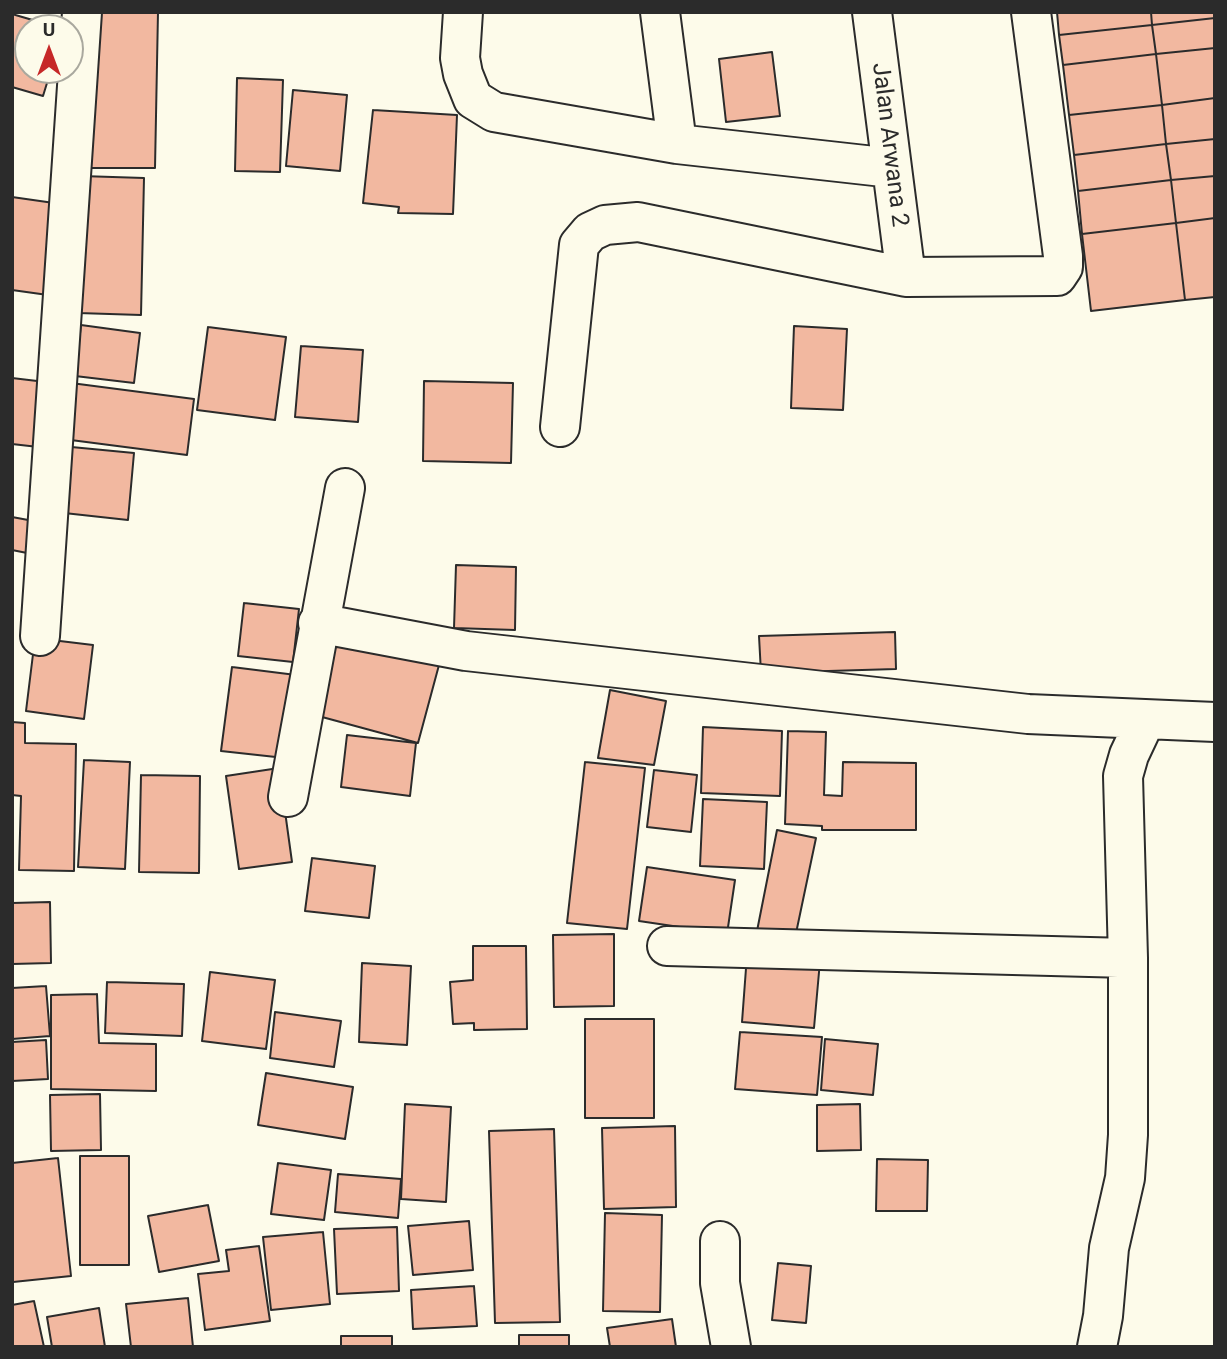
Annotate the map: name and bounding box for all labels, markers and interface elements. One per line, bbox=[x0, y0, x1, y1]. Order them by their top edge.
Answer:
north arrow bbox=[14, 14, 84, 84]
text: U bbox=[43, 18, 55, 41]
street label: Jalan Arwana 2 bbox=[865, 61, 913, 229]

